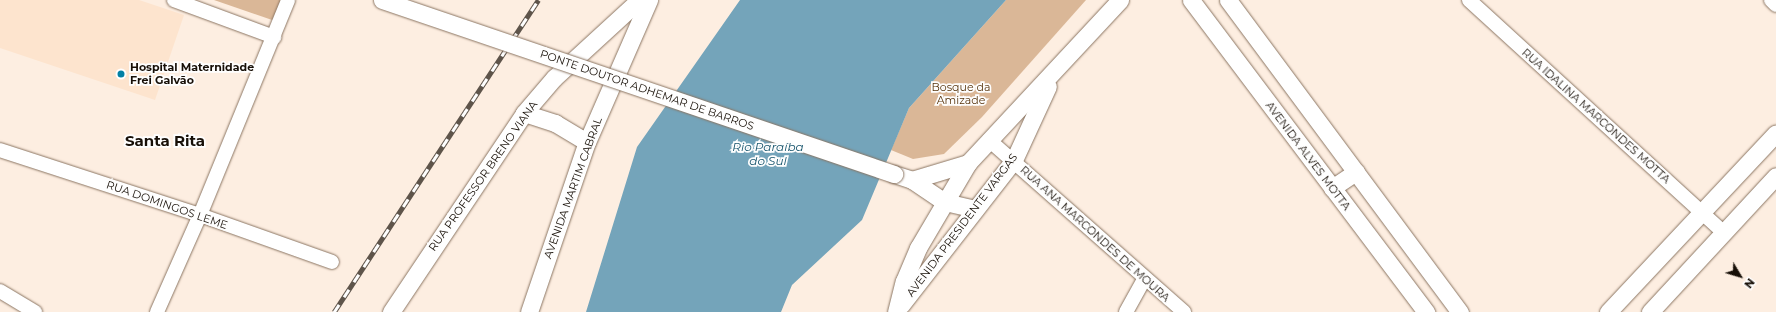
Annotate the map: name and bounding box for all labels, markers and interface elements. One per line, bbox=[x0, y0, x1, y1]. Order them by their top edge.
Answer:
street label: RUA IDALINA MARCONDES MOTTA bbox=[1519, 46, 1673, 186]
street label: PONTE DOUTOR ADHEMAR DE BARROS bbox=[538, 47, 756, 133]
place label: Hospital Maternidade Frei Galvão bbox=[130, 61, 254, 87]
marker: Hospital Maternidade Frei Galvão bbox=[115, 68, 127, 80]
park label: Bosque da Amizade bbox=[932, 81, 990, 107]
street label: RUA PROFESSOR BRENO VIANA bbox=[426, 98, 540, 254]
street label: AVENIDA ALVES MOTTA bbox=[1263, 99, 1353, 213]
street label: AVENIDA MARTIM CABRAL bbox=[541, 115, 605, 261]
district label: Santa Rita bbox=[125, 132, 205, 150]
water label: Rio Paraíba do Sul bbox=[732, 140, 804, 168]
street label: AVENIDA PRESIDENTE VARGAS bbox=[904, 151, 1020, 299]
street label: RUA ANA MARCONDES DE MOURA bbox=[1018, 163, 1172, 305]
street label: RUA DOMINGOS LEME bbox=[105, 178, 229, 232]
north arrow bbox=[1720, 256, 1760, 296]
text: N bbox=[1741, 276, 1758, 291]

